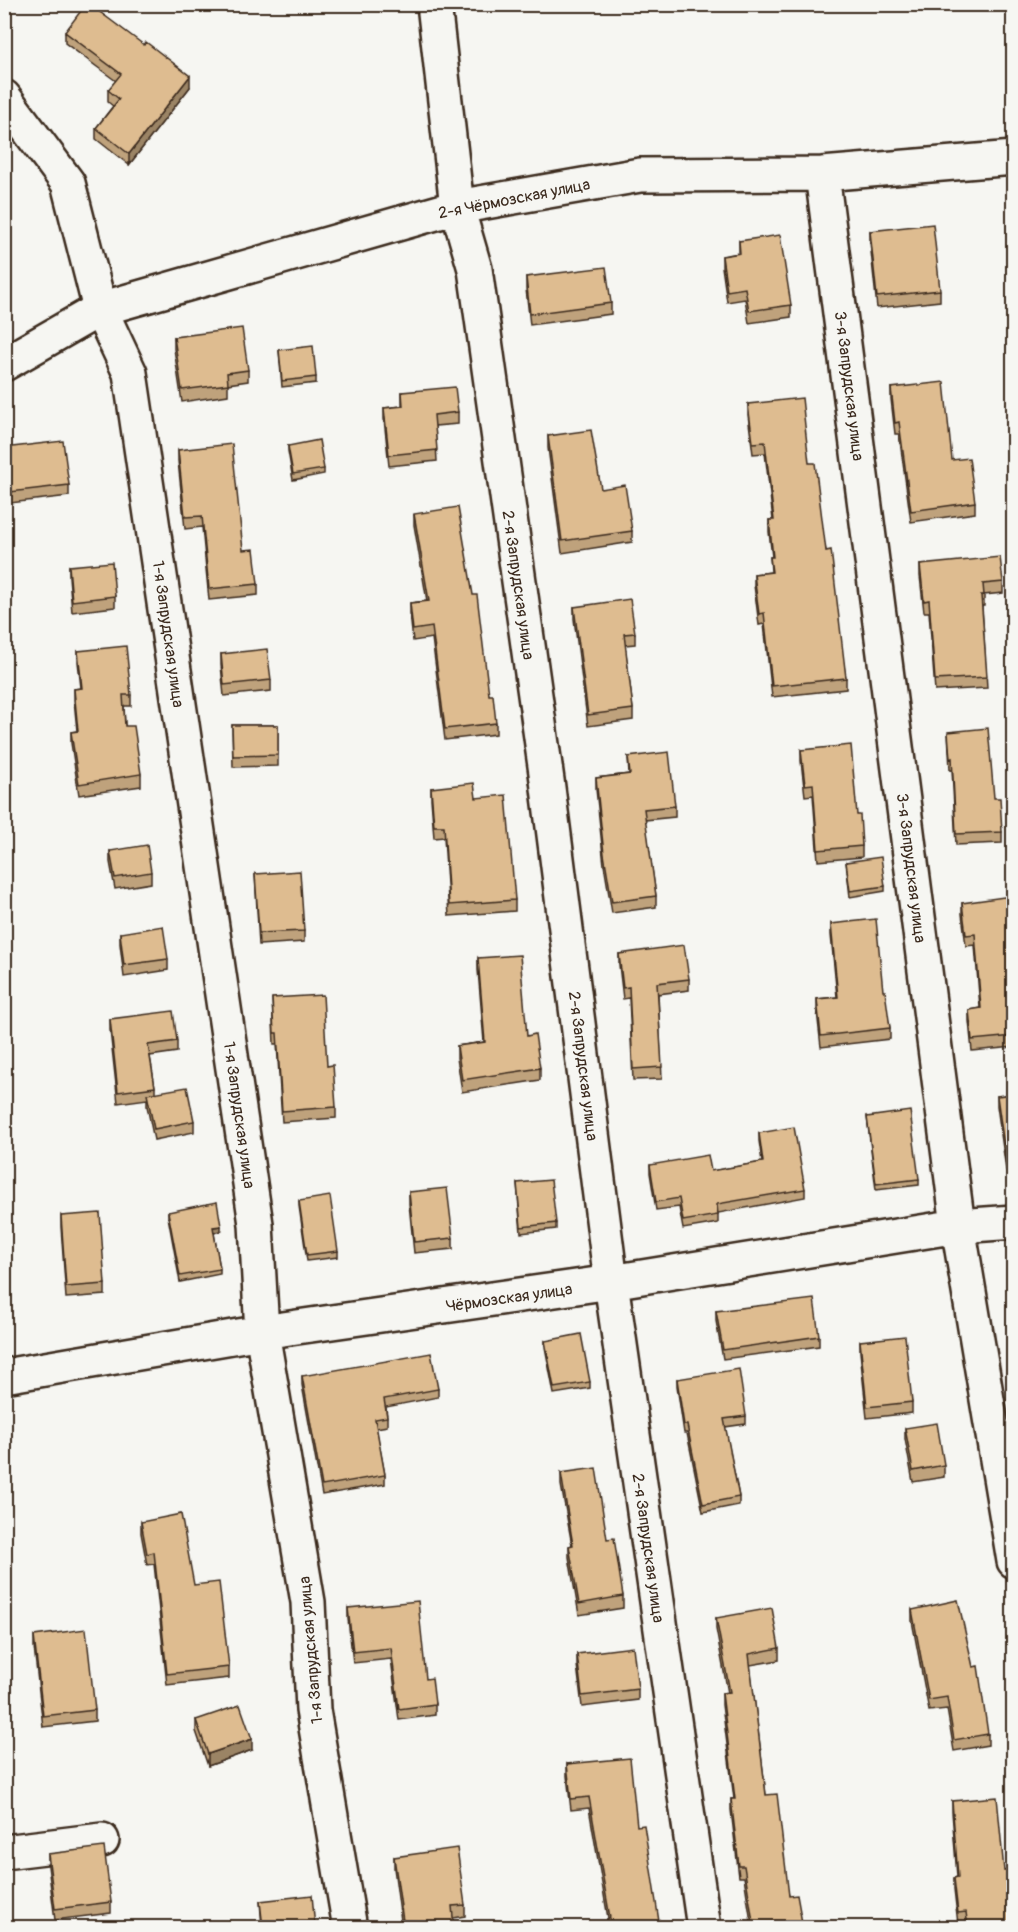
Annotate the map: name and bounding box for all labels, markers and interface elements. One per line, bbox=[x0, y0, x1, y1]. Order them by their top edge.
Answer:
street label: 2-я Чёрмозская улица bbox=[437, 174, 592, 223]
street label: 3-я Запрудская улица bbox=[830, 310, 868, 462]
street label: 2-я Запрудская улица bbox=[498, 509, 538, 661]
street label: 1-я Запрудская улица bbox=[148, 560, 188, 709]
street label: 3-я Запрудская улица bbox=[892, 792, 930, 944]
street label: 2-я Запрудская улица bbox=[564, 990, 602, 1142]
street label: 1-я Запрудская улица bbox=[219, 1041, 259, 1190]
street label: Чёрмозская улица bbox=[445, 1279, 574, 1317]
street label: 2-я Запрудская улица bbox=[628, 1472, 668, 1624]
street label: 1-я Запрудская улица bbox=[295, 1575, 327, 1724]

